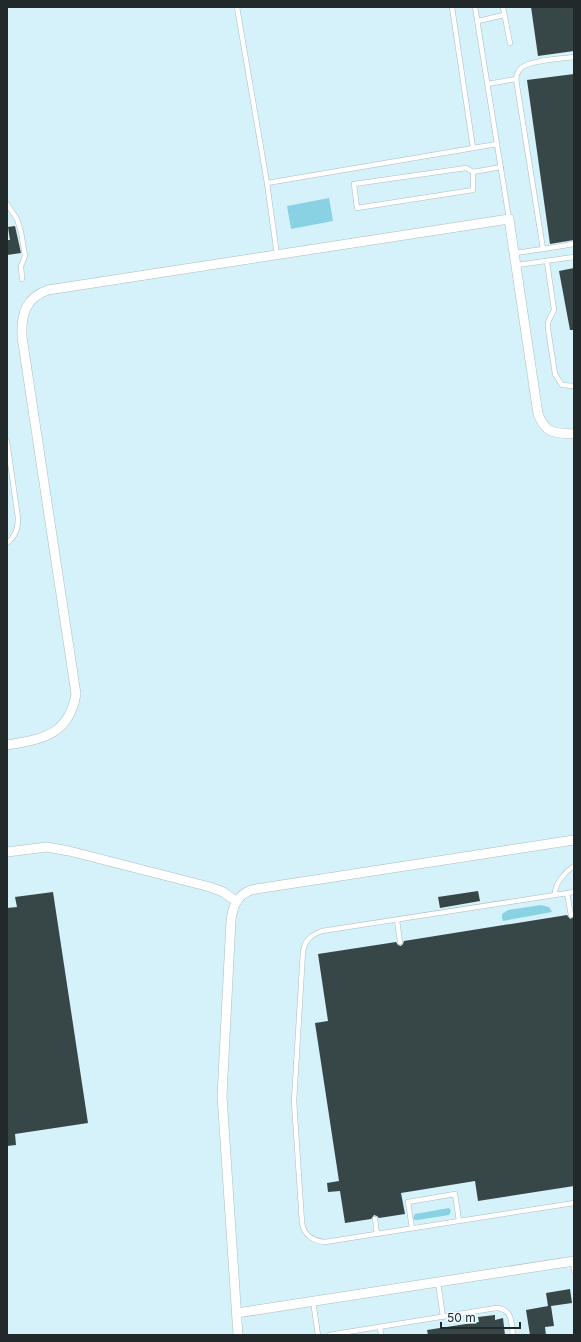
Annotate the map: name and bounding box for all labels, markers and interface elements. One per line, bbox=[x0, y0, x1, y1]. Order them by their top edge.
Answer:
scale bar bbox=[441, 1304, 520, 1330]
text: 50 m bbox=[447, 1310, 476, 1325]

